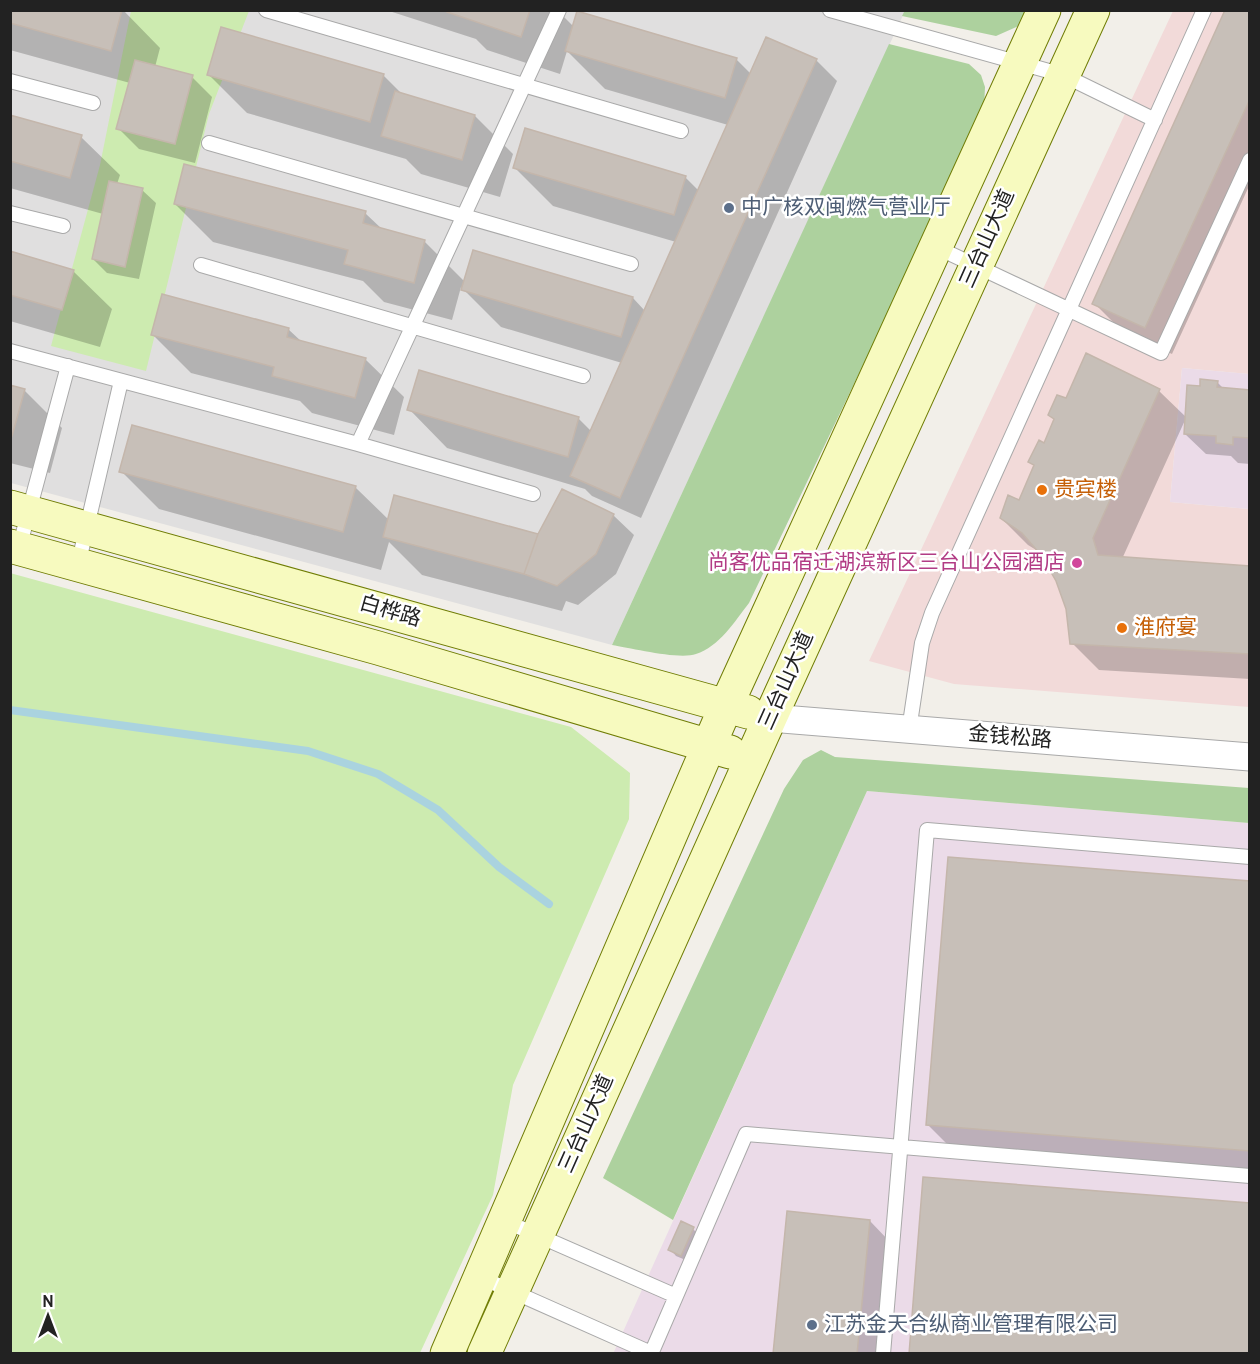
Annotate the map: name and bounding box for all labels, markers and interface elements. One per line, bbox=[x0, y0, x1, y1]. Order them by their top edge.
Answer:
street label: 三台山大道 bbox=[954, 186, 1022, 292]
place label: 中广核双闽燃气营业厅 bbox=[741, 195, 951, 222]
marker: 中广核双闽燃气营业厅 bbox=[722, 201, 736, 215]
place label: 贵宾楼 bbox=[1054, 477, 1117, 504]
marker: 贵宾楼 bbox=[1035, 483, 1049, 497]
place label: 尚客优品宿迁湖滨新区三台山公园酒店 bbox=[708, 550, 1065, 577]
marker: 尚客优品宿迁湖滨新区三台山公园酒店 bbox=[1070, 556, 1084, 570]
street label: 白桦路 bbox=[356, 590, 424, 634]
place label: 淮府宴 bbox=[1134, 615, 1197, 642]
marker: 淮府宴 bbox=[1115, 621, 1129, 635]
street label: 三台山大道 bbox=[753, 628, 821, 734]
street label: 金钱松路 bbox=[967, 721, 1053, 755]
street label: 三台山大道 bbox=[553, 1071, 621, 1177]
north arrow bbox=[18, 1286, 78, 1346]
text: N bbox=[42, 1293, 54, 1313]
place label: 江苏金天合纵商业管理有限公司 bbox=[824, 1312, 1118, 1339]
marker: 江苏金天合纵商业管理有限公司 bbox=[805, 1318, 819, 1332]

